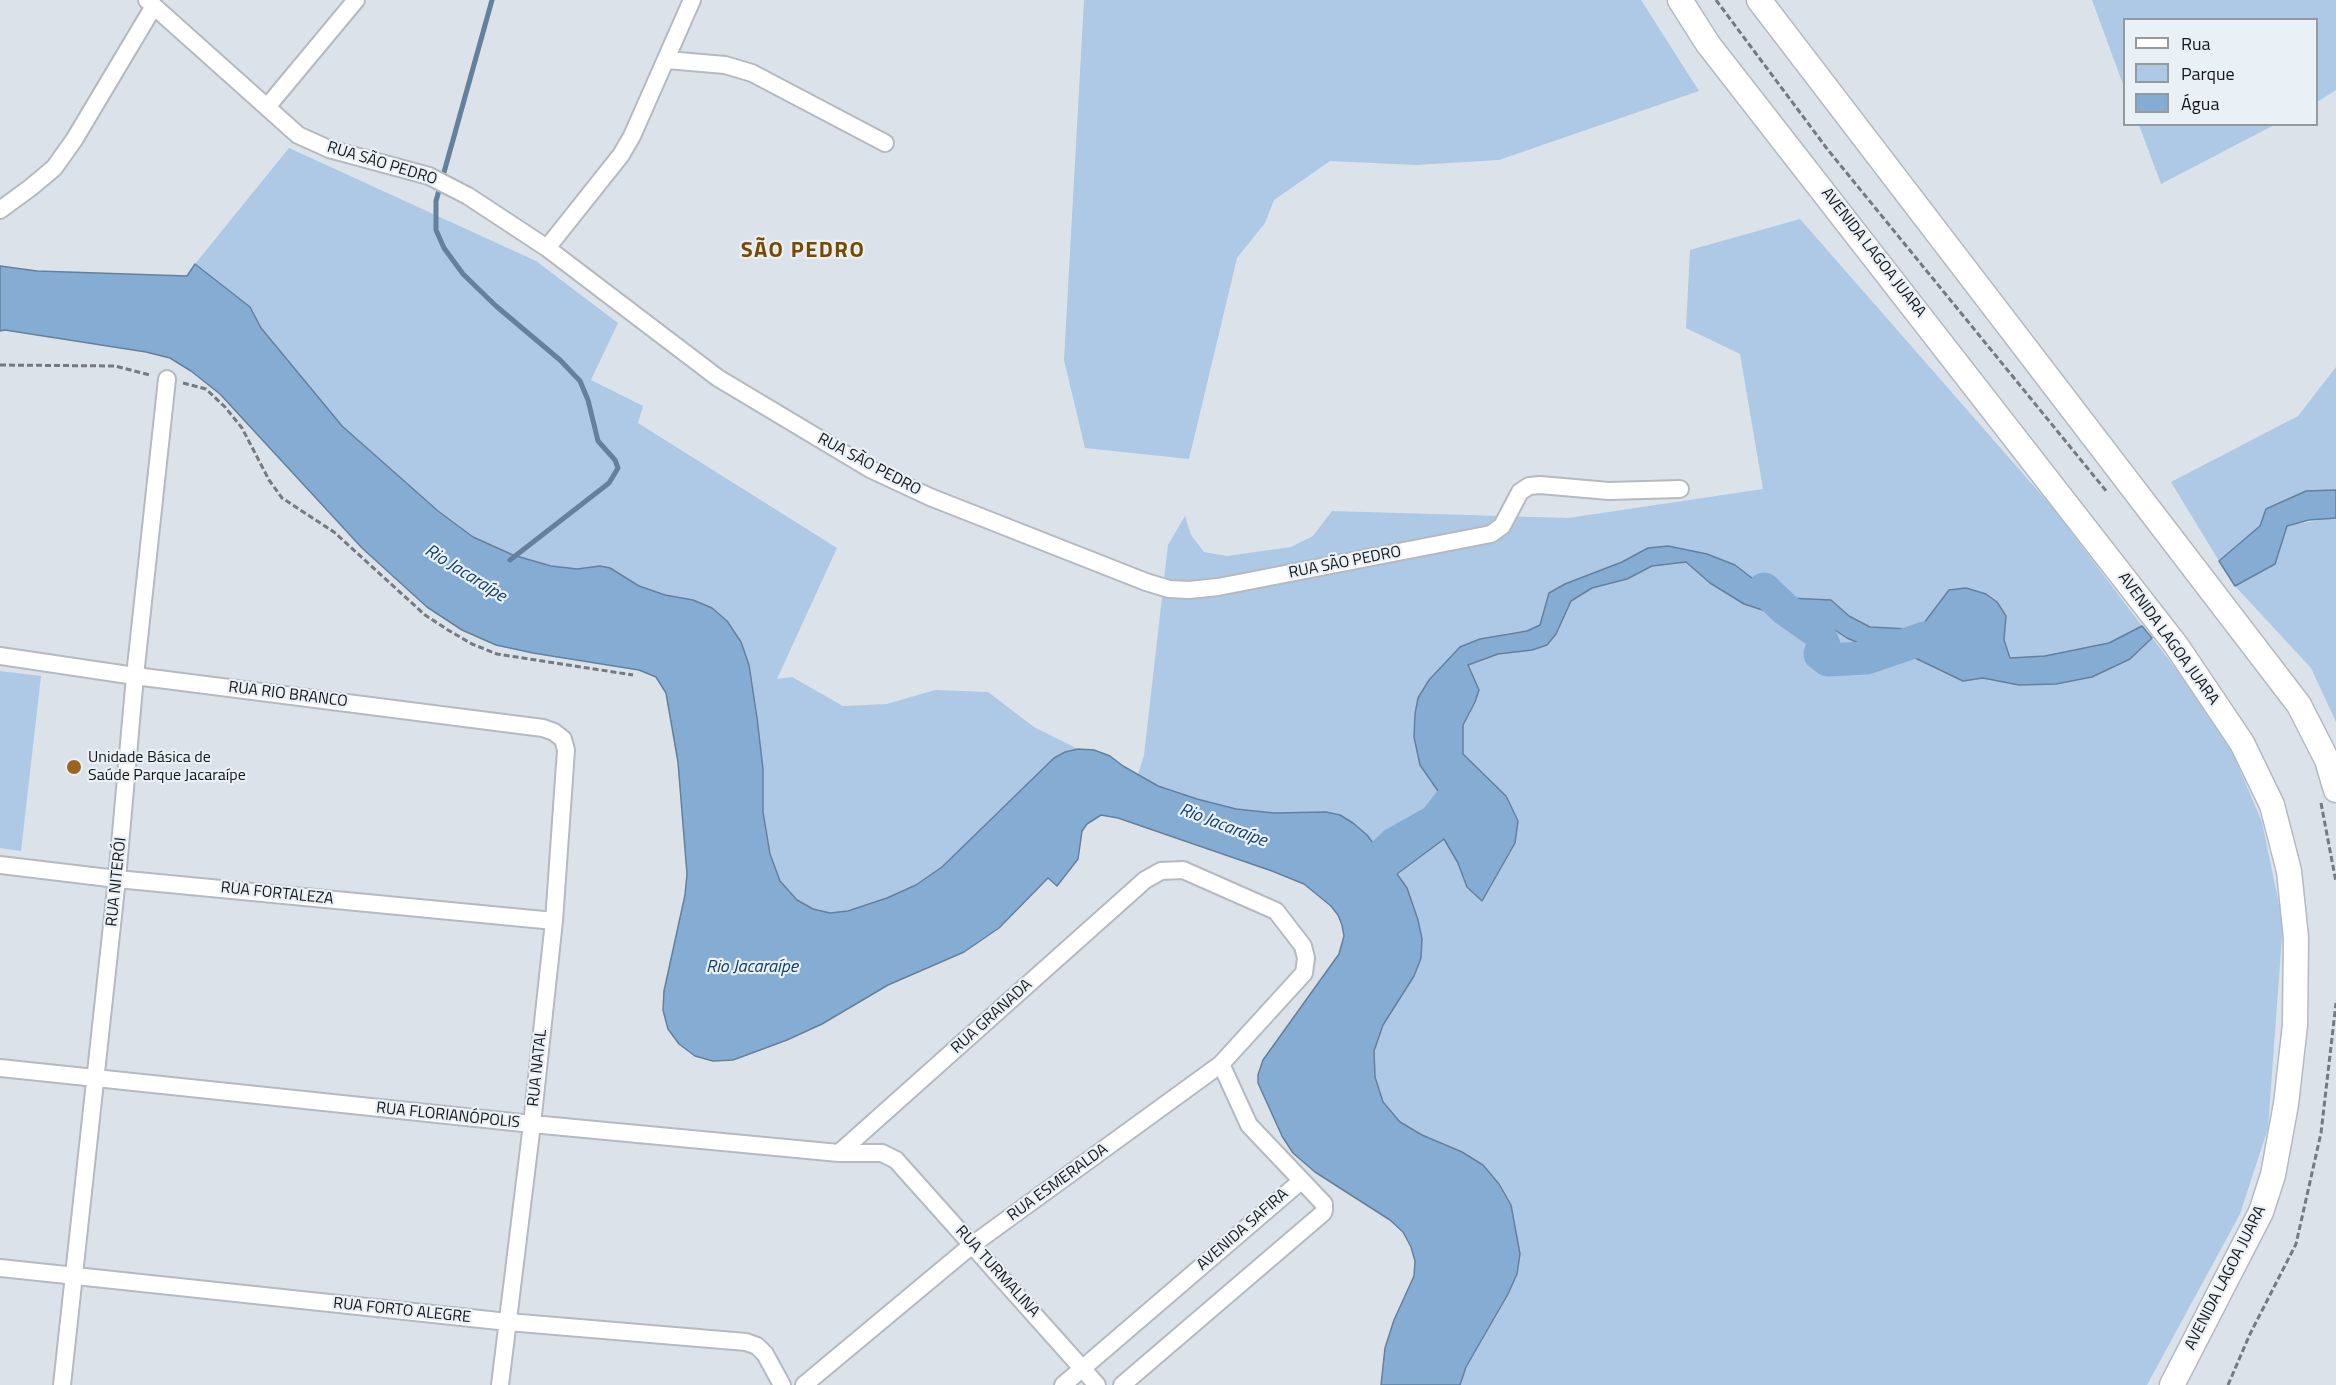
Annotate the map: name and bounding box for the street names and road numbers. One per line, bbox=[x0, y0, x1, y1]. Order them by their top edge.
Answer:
street label: RUA SÃO PEDRO bbox=[325, 138, 439, 190]
street label: AVENIDA LAGOA JUARA bbox=[1816, 184, 1930, 322]
street label: RUA SÃO PEDRO bbox=[814, 430, 924, 500]
street label: RUA SÃO PEDRO bbox=[1287, 543, 1403, 583]
street label: AVENIDA LAGOA JUARA bbox=[2113, 569, 2223, 709]
street label: RUA RIO BRANCO bbox=[227, 678, 349, 712]
street label: RUA NITERÓI bbox=[103, 837, 131, 927]
street label: RUA FORTALEZA bbox=[220, 879, 334, 909]
street label: RUA GRANADA bbox=[948, 976, 1036, 1058]
street label: RUA NATAL bbox=[524, 1028, 552, 1108]
street label: RUA FLORIANÓPOLIS bbox=[375, 1099, 521, 1133]
street label: RUA ESMERALDA bbox=[1004, 1140, 1112, 1226]
street label: AVENIDA SAFIRA bbox=[1193, 1185, 1293, 1275]
street label: AVENIDA LAGOA JUARA bbox=[2181, 1203, 2271, 1353]
street label: RUA TURMALINA bbox=[951, 1222, 1043, 1322]
street label: RUA FORTO ALEGRE bbox=[332, 1294, 472, 1328]

